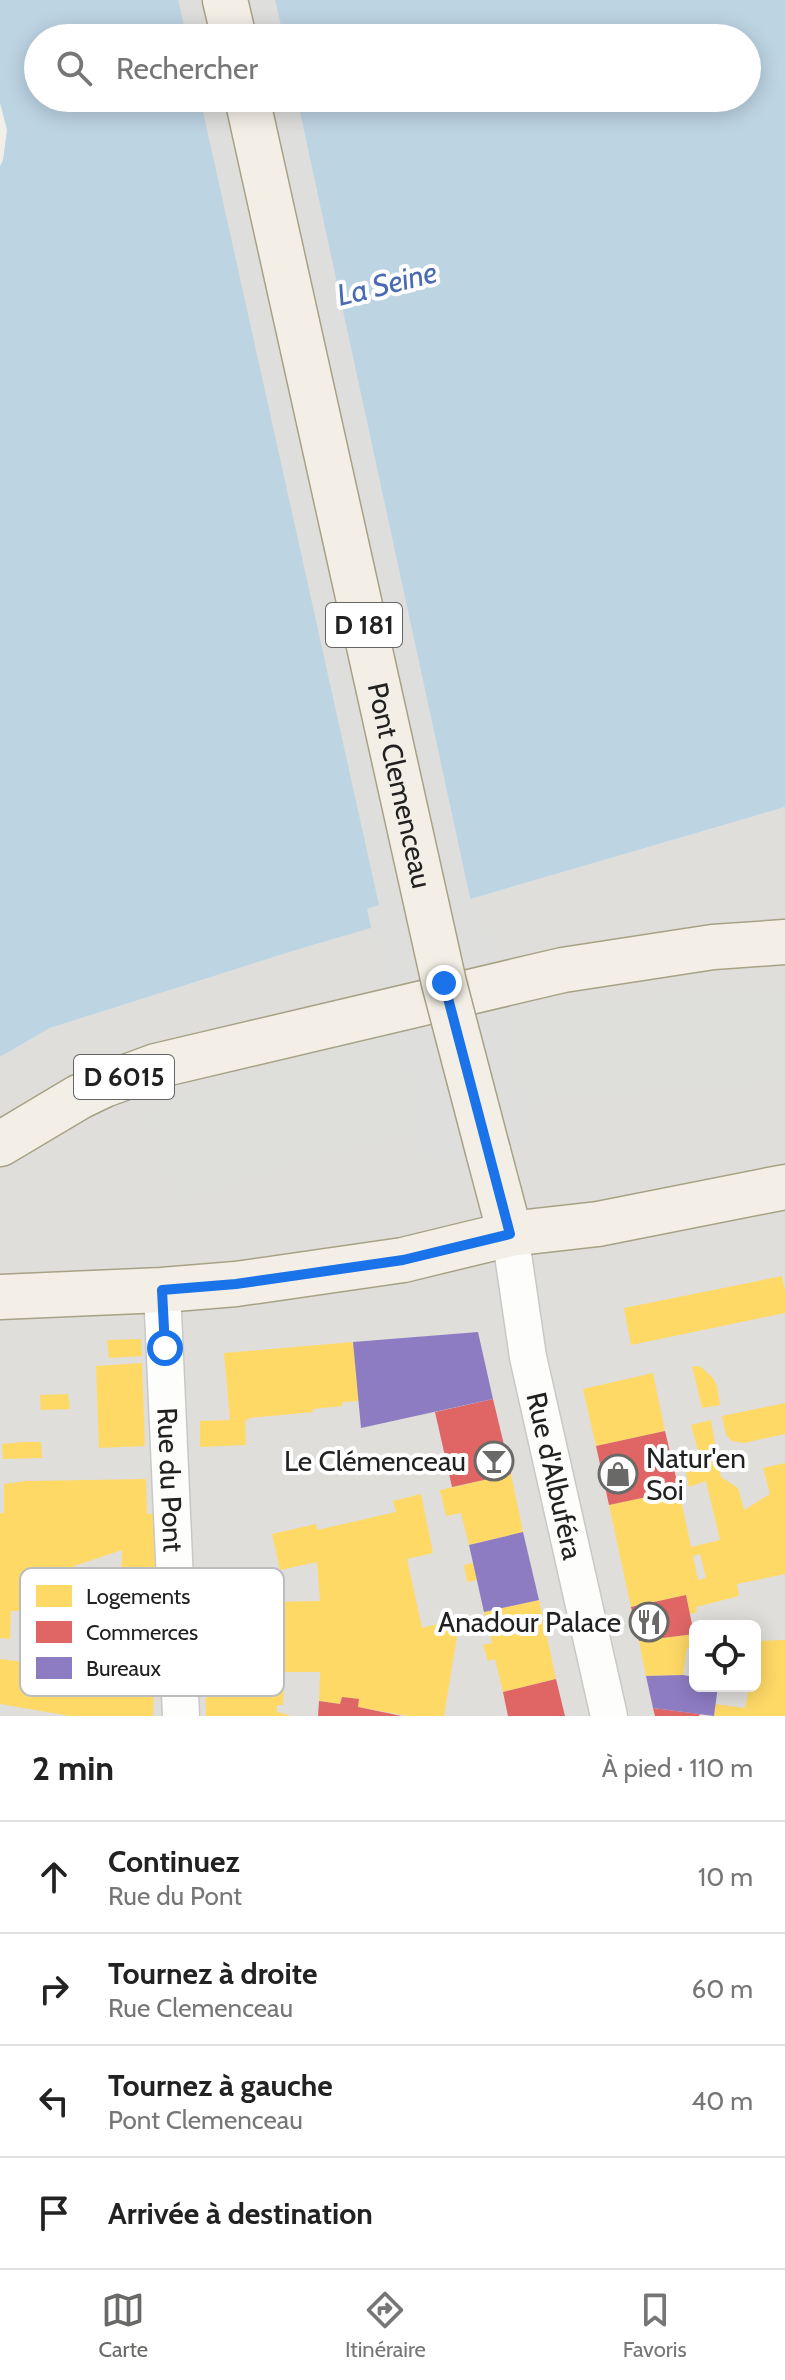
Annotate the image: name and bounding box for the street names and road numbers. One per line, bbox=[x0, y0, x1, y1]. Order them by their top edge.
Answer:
road number: D 181 bbox=[326, 603, 402, 647]
street label: Pont Clemenceau bbox=[361, 679, 439, 891]
road number: D 6015 bbox=[74, 1055, 174, 1099]
street label: Rue d'Albuféra bbox=[519, 1389, 590, 1563]
street label: Rue du Pont bbox=[150, 1407, 191, 1553]

